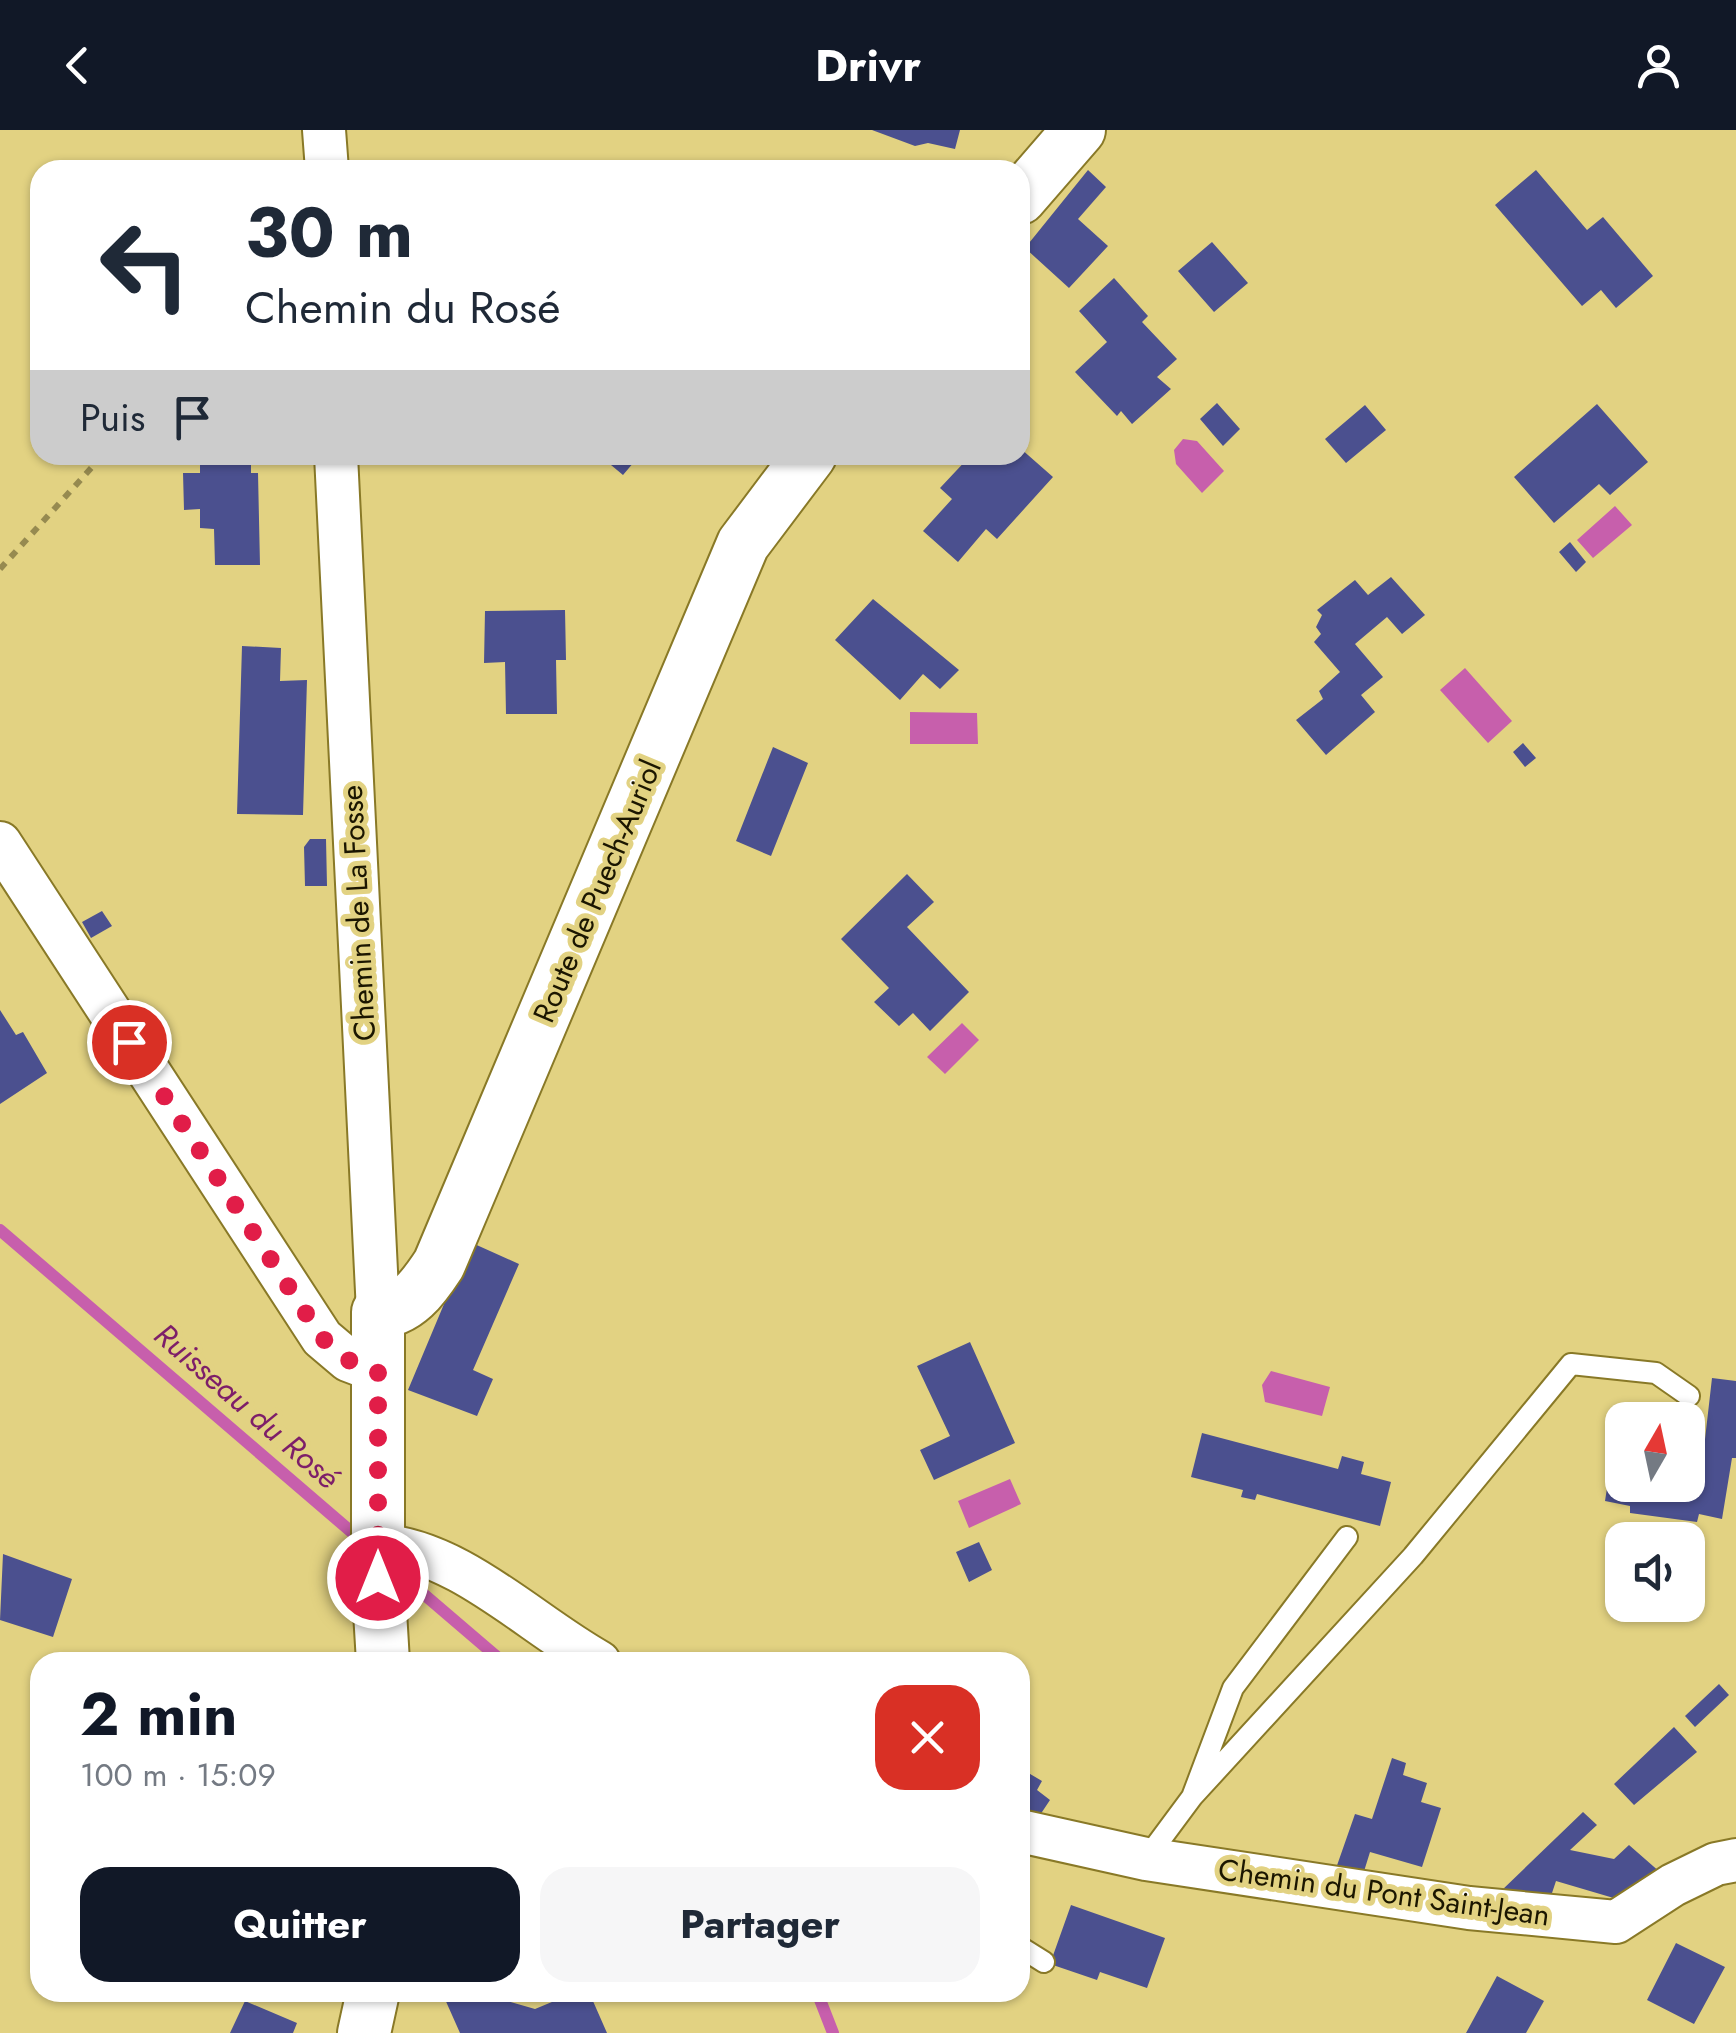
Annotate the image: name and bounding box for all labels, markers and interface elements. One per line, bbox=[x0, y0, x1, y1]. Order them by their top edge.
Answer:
text: Drivr bbox=[815, 33, 921, 98]
icon: back bbox=[50, 38, 105, 93]
icon: person bbox=[1631, 38, 1686, 93]
text: 30 m bbox=[245, 182, 413, 283]
icon: left bbox=[80, 200, 210, 330]
text: Chemin du Rosé bbox=[245, 275, 560, 340]
text: Puis bbox=[80, 390, 145, 445]
icon: arrive bbox=[165, 390, 220, 445]
street label: Route de Puech-Auriol bbox=[522, 753, 672, 1029]
street label: Chemin de La Fosse bbox=[330, 784, 386, 1042]
pin bbox=[87, 1000, 172, 1085]
icon: arrive bbox=[102, 1015, 157, 1070]
water label: Ruisseau du Rosé bbox=[144, 1312, 351, 1500]
north arrow bbox=[1605, 1402, 1705, 1502]
map controls bbox=[1605, 1402, 1705, 1622]
button: sound bbox=[1605, 1522, 1705, 1622]
position arrow bbox=[326, 1526, 430, 1630]
text: 2 min bbox=[80, 1671, 238, 1758]
button: close bbox=[875, 1685, 980, 1790]
text: 100 m · 15:09 bbox=[80, 1752, 276, 1798]
street label: Chemin du Pont Saint-Jean bbox=[1216, 1847, 1552, 1937]
button: Quitter bbox=[80, 1867, 520, 1982]
button: Partager bbox=[540, 1867, 980, 1982]

